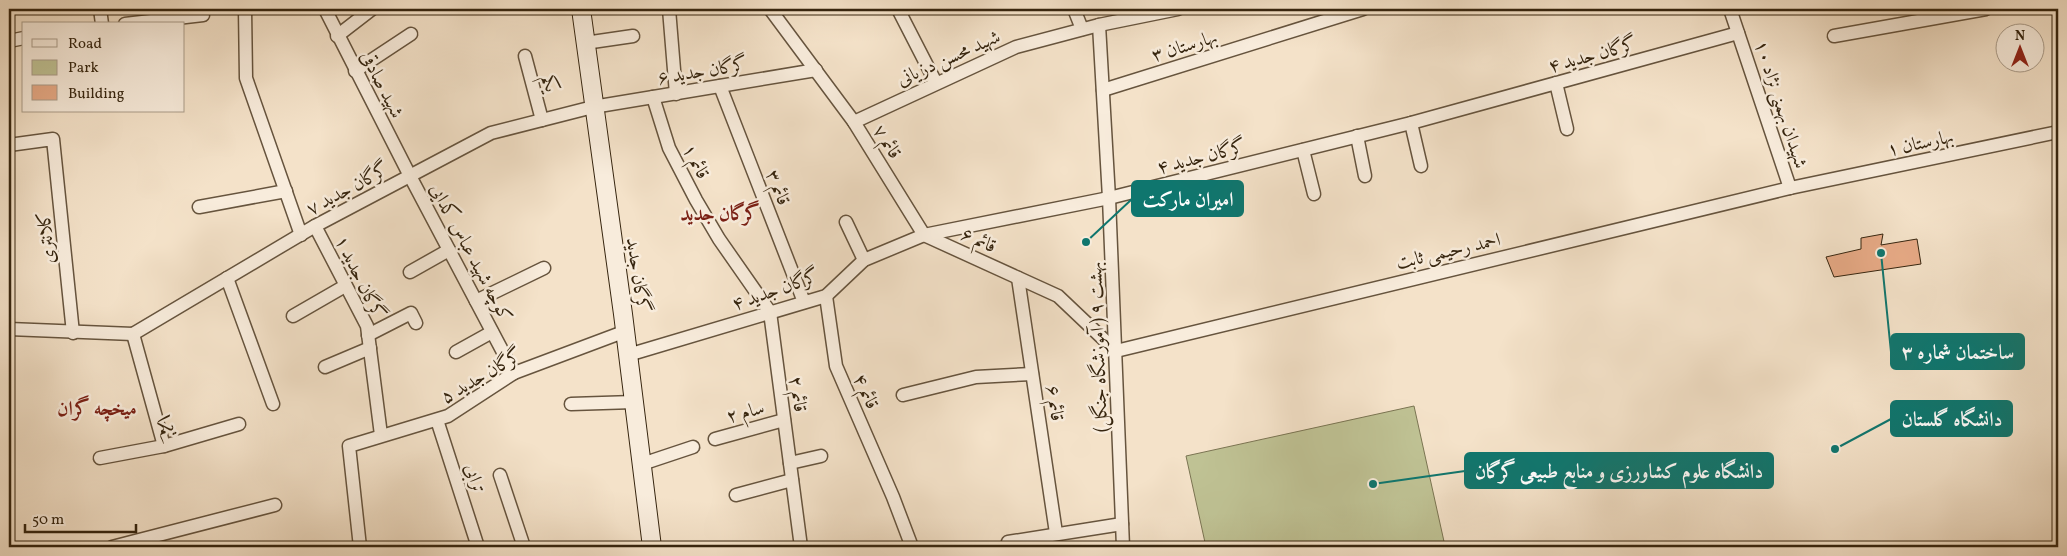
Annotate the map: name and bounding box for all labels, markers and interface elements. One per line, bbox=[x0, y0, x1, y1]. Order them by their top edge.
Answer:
legend bbox=[22, 22, 185, 112]
north arrow bbox=[1994, 22, 2044, 72]
street label: شهید محسن دزیانی bbox=[893, 24, 1005, 93]
street label: بهارستان ۳ bbox=[1148, 25, 1221, 69]
text: N bbox=[2015, 27, 2025, 46]
street label: گرگان جدید ۴ bbox=[1545, 31, 1640, 80]
text: Road bbox=[68, 34, 102, 55]
street label: ۱۰ شهیدان بهمنی نژاد bbox=[1747, 37, 1813, 172]
street label: شهید صادقی bbox=[353, 47, 409, 123]
street label: گرگان جدید ۶ bbox=[655, 51, 749, 92]
text: Park bbox=[68, 58, 99, 79]
street label: یکم bbox=[531, 72, 564, 97]
text: Building bbox=[68, 84, 125, 105]
street label: ۷ قائم bbox=[864, 120, 907, 165]
street label: ۱ بهارستان bbox=[1885, 124, 1956, 164]
street label: گرگان جدید ۴ bbox=[1154, 133, 1248, 181]
street label: ۱ قائم bbox=[674, 140, 715, 185]
street label: گرگان جدید ۷ bbox=[301, 156, 394, 222]
street label: ۳ قائم bbox=[757, 166, 796, 210]
street label: کوچه شهید عباس کدایی bbox=[423, 179, 518, 327]
callout: امیران مارکت bbox=[1132, 181, 1243, 216]
text: امیران مارکت bbox=[1142, 187, 1234, 215]
district label: گرگان جدید bbox=[680, 200, 760, 229]
street label: کلانتری bbox=[31, 210, 63, 265]
street label: ۶ قائم bbox=[956, 222, 1000, 262]
street label: احمد رحیمی ثابت bbox=[1394, 227, 1503, 277]
street label: گرگان جدید ۱ bbox=[328, 231, 392, 324]
street label: گرگان جدید bbox=[619, 236, 656, 314]
street label: بهشت ۹ ( آموزشگاه جنگل) bbox=[1082, 261, 1115, 433]
street label: گرگان جدید ۴ bbox=[728, 263, 823, 318]
callout: ساختمان شماره ۳ bbox=[1891, 334, 2024, 369]
text: ساختمان شماره ۳ bbox=[1902, 340, 2014, 368]
street label: گرگان جدید ۵ bbox=[436, 342, 528, 411]
street label: قائم ۴ bbox=[844, 370, 884, 414]
street label: ۲ قائم bbox=[780, 375, 812, 414]
street label: قائم ۶ bbox=[1037, 384, 1069, 423]
district label: میخچه گران bbox=[57, 395, 137, 424]
street label: ۲ سام bbox=[723, 395, 768, 432]
callout: دانشگاه گلستان bbox=[1891, 401, 2012, 436]
text: دانشگاه گلستان bbox=[1901, 406, 2003, 435]
street label: یکم bbox=[154, 412, 179, 445]
callout: دانشگاه علوم کشاورزی و منابع طبیعی گرگان bbox=[1465, 453, 1773, 488]
text: دانشگاه علوم کشاورزی و منابع طبیعی گرگان bbox=[1475, 458, 1763, 490]
street label: ترابی bbox=[457, 461, 491, 497]
scale bar bbox=[25, 501, 136, 533]
text: 50 m bbox=[32, 510, 64, 531]

